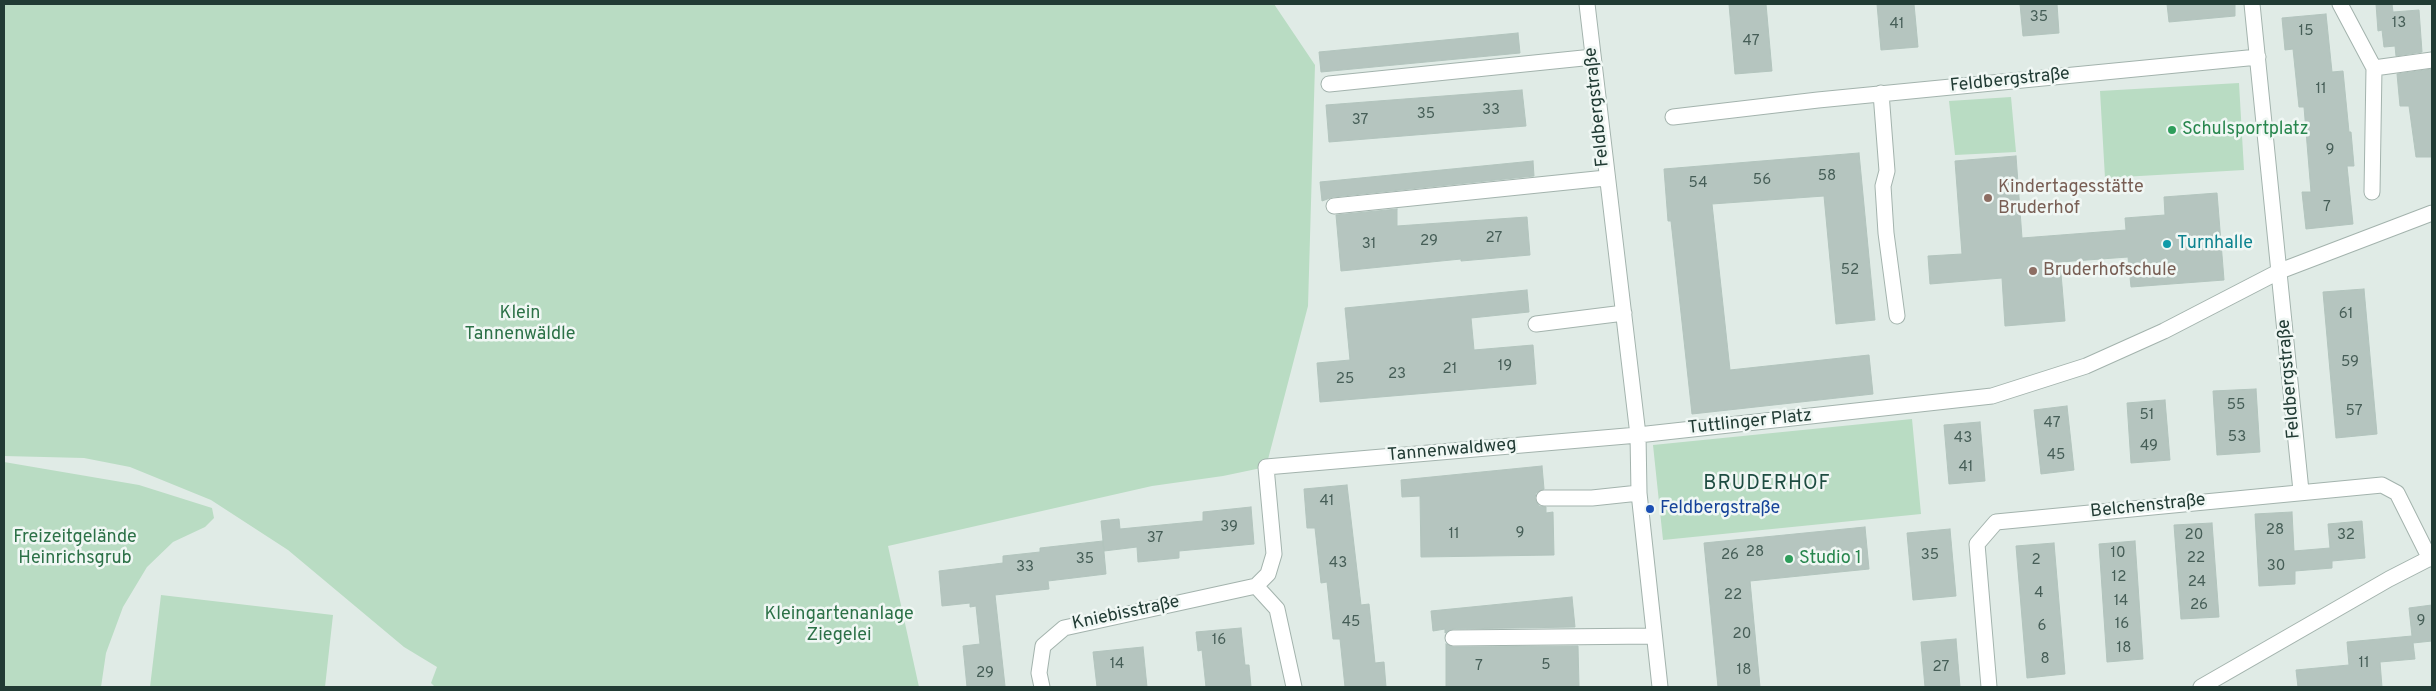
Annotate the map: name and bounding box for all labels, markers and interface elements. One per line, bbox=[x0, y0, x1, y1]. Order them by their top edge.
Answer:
house number: 35 bbox=[2030, 9, 2048, 27]
house number: 13 bbox=[2392, 15, 2406, 33]
house number: 41 bbox=[1890, 16, 1904, 34]
house number: 15 bbox=[2299, 23, 2313, 41]
house number: 47 bbox=[1743, 33, 1759, 51]
street label: Feldbergstraße bbox=[1581, 46, 1615, 168]
street label: Feldbergstraße bbox=[1949, 64, 2071, 98]
house number: 11 bbox=[2315, 81, 2327, 99]
house number: 33 bbox=[1482, 102, 1500, 120]
house number: 35 bbox=[1417, 106, 1435, 124]
house number: 37 bbox=[1352, 112, 1368, 130]
place label: Schulsportplatz bbox=[2182, 119, 2308, 141]
marker: Schulsportplatz bbox=[2166, 124, 2178, 136]
house number: 9 bbox=[2326, 142, 2334, 160]
house number: 58 bbox=[1818, 168, 1836, 186]
house number: 56 bbox=[1753, 172, 1771, 190]
house number: 54 bbox=[1689, 175, 1707, 193]
place label: Kindertagesstätte Bruderhof bbox=[1998, 177, 2144, 220]
marker: Kindertagesstätte Bruderhof bbox=[1982, 192, 1994, 204]
house number: 7 bbox=[2323, 199, 2331, 217]
house number: 27 bbox=[1486, 230, 1502, 248]
house number: 29 bbox=[1420, 233, 1438, 251]
place label: Turnhalle bbox=[2177, 233, 2253, 255]
house number: 31 bbox=[1362, 236, 1376, 254]
marker: Turnhalle bbox=[2161, 238, 2173, 250]
place label: Bruderhofschule bbox=[2043, 260, 2176, 282]
house number: 52 bbox=[1841, 262, 1859, 280]
marker: Bruderhofschule bbox=[2027, 265, 2039, 277]
park label: Klein Tannenwäldle bbox=[464, 303, 576, 346]
house number: 61 bbox=[2339, 306, 2353, 324]
street label: Feldbergstraße bbox=[2274, 318, 2306, 440]
house number: 59 bbox=[2341, 354, 2359, 372]
house number: 19 bbox=[1498, 358, 1512, 376]
house number: 21 bbox=[1443, 361, 1457, 379]
house number: 23 bbox=[1388, 366, 1406, 384]
house number: 25 bbox=[1336, 371, 1354, 389]
house number: 55 bbox=[2227, 397, 2245, 415]
house number: 57 bbox=[2346, 403, 2362, 421]
street label: Tuttlinger Platz bbox=[1687, 406, 1813, 440]
house number: 51 bbox=[2140, 407, 2154, 425]
house number: 47 bbox=[2044, 415, 2060, 433]
house number: 53 bbox=[2228, 429, 2246, 447]
house number: 43 bbox=[1954, 430, 1972, 448]
street label: Tannenwaldweg bbox=[1387, 435, 1517, 467]
house number: 49 bbox=[2140, 438, 2158, 456]
house number: 45 bbox=[2047, 447, 2065, 465]
house number: 41 bbox=[1959, 459, 1973, 477]
district label: BRUDERHOF bbox=[1702, 473, 1832, 497]
street label: Belchenstraße bbox=[2089, 490, 2207, 524]
house number: 41 bbox=[1320, 493, 1334, 511]
place label: Feldbergstraße bbox=[1660, 498, 1780, 520]
marker: Feldbergstraße bbox=[1644, 503, 1656, 515]
house number: 39 bbox=[1220, 519, 1238, 537]
house number: 28 bbox=[2266, 522, 2284, 540]
house number: 9 bbox=[1516, 525, 1524, 543]
house number: 11 bbox=[1448, 526, 1460, 544]
park label: Freizeitgelände Heinrichsgrub bbox=[13, 527, 137, 570]
house number: 20 bbox=[2185, 527, 2203, 545]
house number: 32 bbox=[2337, 527, 2355, 545]
house number: 37 bbox=[1147, 530, 1163, 548]
house number: 28 bbox=[1746, 544, 1764, 562]
house number: 10 bbox=[2110, 545, 2126, 563]
house number: 26 bbox=[1721, 547, 1739, 565]
house number: 35 bbox=[1921, 547, 1939, 565]
place label: Studio 1 bbox=[1799, 548, 1862, 570]
house number: 22 bbox=[2187, 550, 2205, 568]
house number: 35 bbox=[1076, 551, 1094, 569]
house number: 2 bbox=[2031, 552, 2041, 570]
marker: Studio 1 bbox=[1783, 553, 1795, 565]
house number: 43 bbox=[1329, 555, 1347, 573]
house number: 30 bbox=[2267, 558, 2285, 576]
house number: 33 bbox=[1016, 559, 1034, 577]
house number: 12 bbox=[2112, 569, 2126, 587]
house number: 24 bbox=[2188, 574, 2206, 592]
house number: 4 bbox=[2034, 585, 2044, 603]
house number: 22 bbox=[1724, 587, 1742, 605]
street label: Kniebisstraße bbox=[1070, 592, 1182, 636]
house number: 14 bbox=[2114, 593, 2128, 611]
house number: 26 bbox=[2190, 597, 2208, 615]
park label: Kleingartenanlage Ziegelei bbox=[764, 604, 914, 646]
house number: 9 bbox=[2417, 613, 2425, 631]
house number: 45 bbox=[1342, 614, 1360, 632]
house number: 16 bbox=[2115, 616, 2129, 634]
house number: 6 bbox=[2038, 618, 2046, 636]
house number: 20 bbox=[1733, 626, 1751, 644]
house number: 16 bbox=[1212, 632, 1226, 650]
house number: 18 bbox=[2117, 640, 2131, 658]
house number: 8 bbox=[2040, 651, 2050, 669]
house number: 11 bbox=[2358, 655, 2370, 673]
house number: 14 bbox=[1110, 656, 1124, 674]
house number: 5 bbox=[1541, 657, 1551, 675]
house number: 7 bbox=[1475, 658, 1483, 676]
house number: 27 bbox=[1933, 659, 1949, 677]
house number: 18 bbox=[1737, 662, 1751, 680]
house number: 29 bbox=[976, 665, 994, 683]

